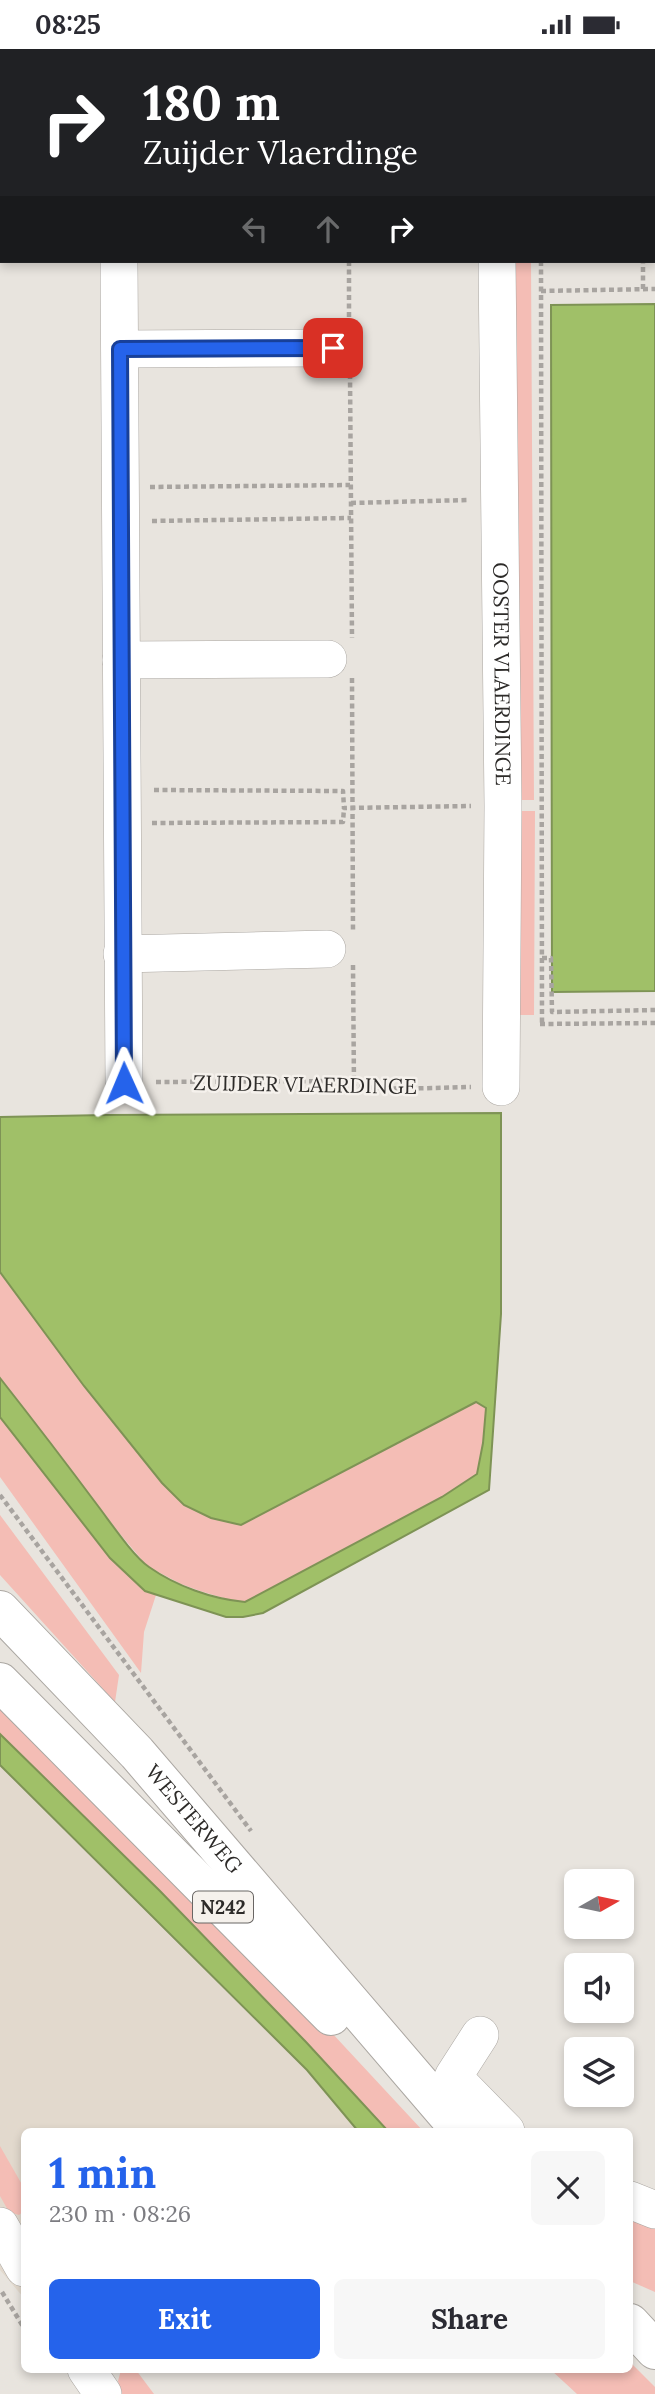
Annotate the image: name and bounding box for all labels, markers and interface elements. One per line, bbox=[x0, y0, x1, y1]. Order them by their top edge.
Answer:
text: 08:25 bbox=[35, 8, 101, 41]
text: 180 m bbox=[143, 71, 280, 133]
icon: right bbox=[28, 77, 119, 168]
text: Zuijder Vlaerdinge bbox=[143, 132, 418, 173]
icon: left bbox=[236, 210, 274, 248]
icon: ahead bbox=[309, 210, 347, 248]
icon: right bbox=[382, 210, 420, 248]
pin bbox=[303, 318, 363, 378]
icon: arrive bbox=[314, 329, 352, 367]
street label: OOSTER VLAERDINGE bbox=[487, 562, 517, 786]
position arrow bbox=[87, 1046, 161, 1120]
street label: ZUIJDER VLAERDINGE bbox=[193, 1069, 417, 1100]
street label: WESTERWEG bbox=[140, 1759, 248, 1879]
north arrow bbox=[564, 1869, 634, 1939]
map controls bbox=[564, 1869, 634, 2107]
road number: N242 bbox=[193, 1891, 253, 1923]
button: sound bbox=[564, 1953, 634, 2023]
button: layers bbox=[564, 2037, 634, 2107]
text: 1 min bbox=[49, 2146, 156, 2200]
button: close bbox=[531, 2151, 605, 2225]
text: 230 m · 08:26 bbox=[49, 2199, 191, 2228]
button: Exit bbox=[49, 2279, 320, 2359]
button: Share bbox=[334, 2279, 605, 2359]

